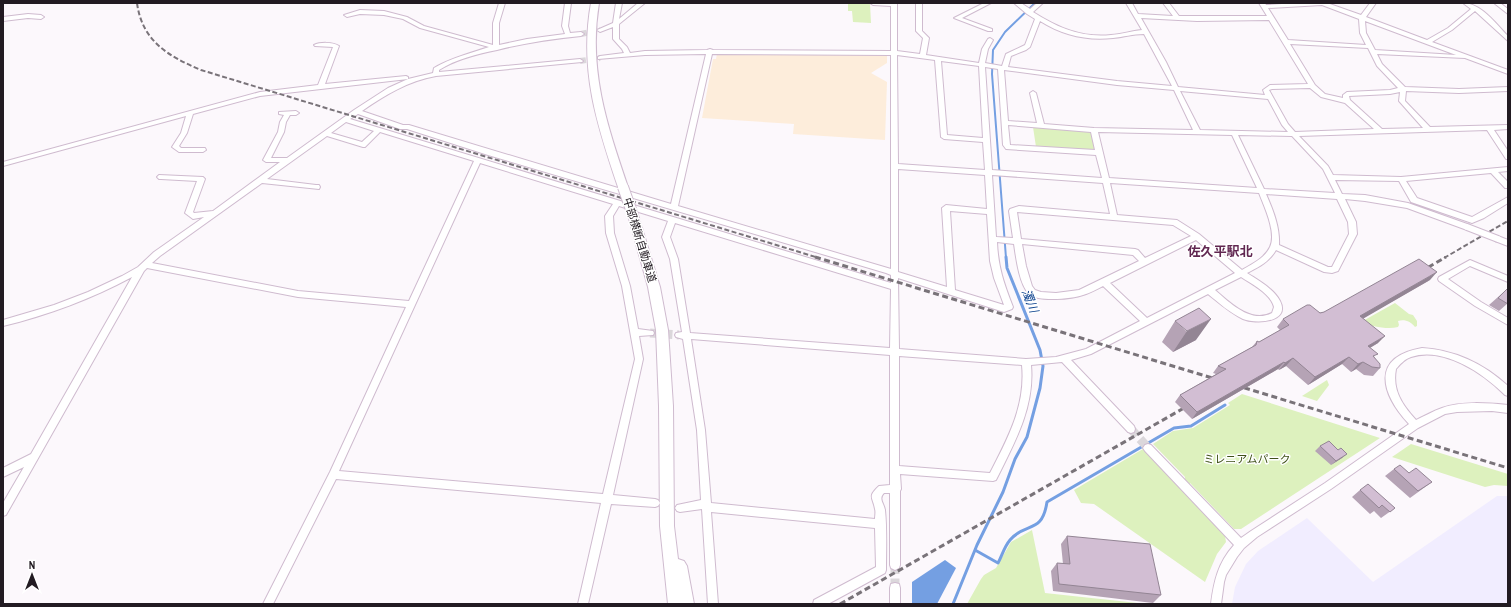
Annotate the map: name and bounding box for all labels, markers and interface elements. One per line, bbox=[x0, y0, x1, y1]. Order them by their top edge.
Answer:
street label: 中部横断自動車道 bbox=[620, 196, 660, 284]
district label: 佐久平駅北 bbox=[1187, 243, 1253, 260]
water label: 濁川 bbox=[1018, 287, 1043, 317]
park label: ミレニアムパーク bbox=[1203, 452, 1291, 466]
north arrow bbox=[12, 555, 52, 595]
text: N bbox=[29, 558, 35, 572]

